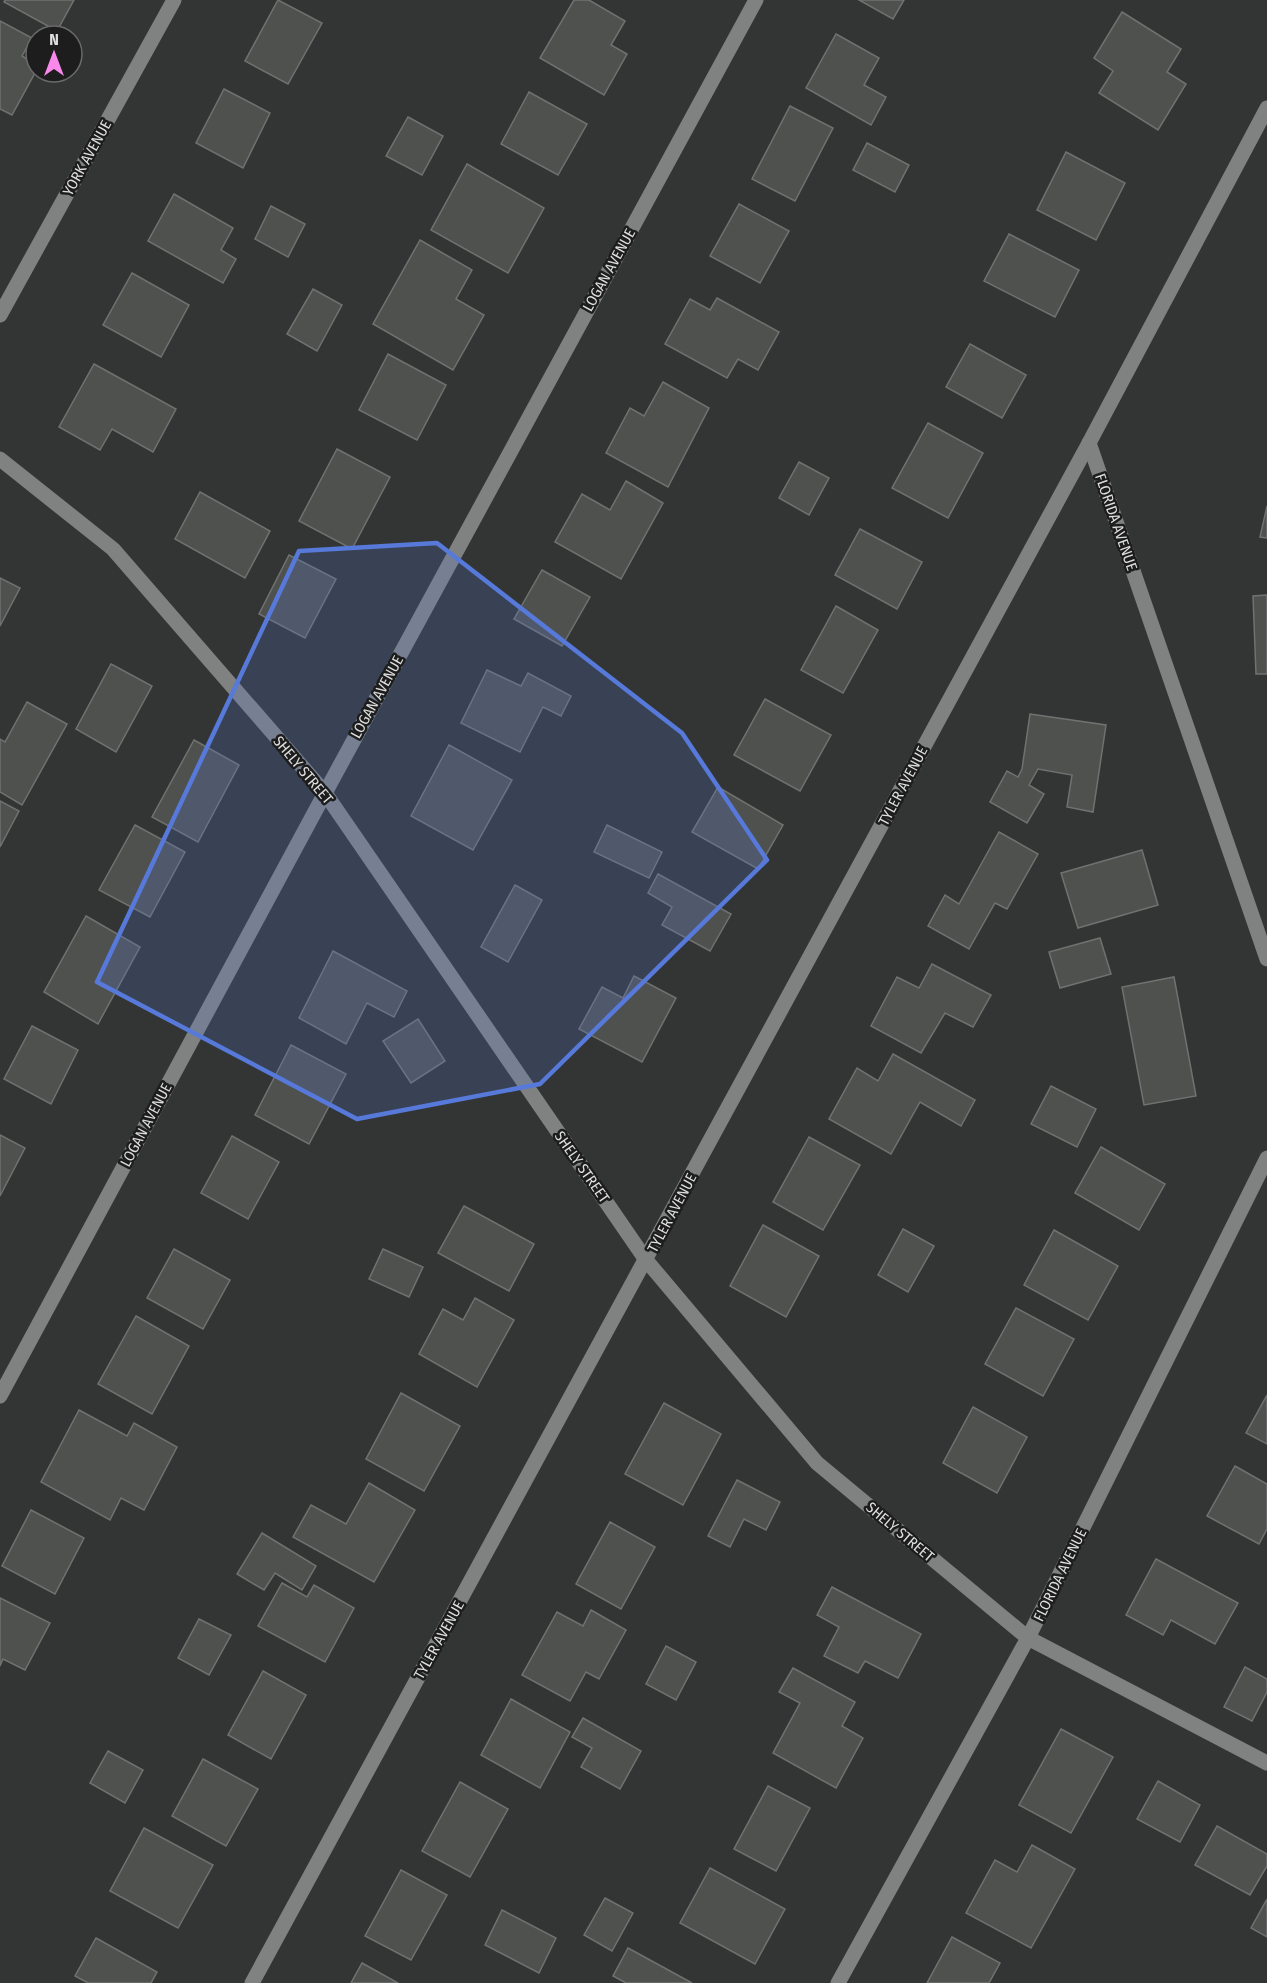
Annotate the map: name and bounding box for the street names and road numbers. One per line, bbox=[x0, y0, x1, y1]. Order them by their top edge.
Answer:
street label: YORK AVENUE bbox=[59, 117, 115, 199]
street label: LOGAN AVENUE bbox=[579, 225, 639, 315]
street label: FLORIDA AVENUE bbox=[1091, 471, 1141, 573]
street label: LOGAN AVENUE bbox=[347, 652, 407, 742]
street label: SHELY STREET bbox=[269, 732, 337, 808]
street label: TYLER AVENUE bbox=[875, 743, 931, 829]
street label: LOGAN AVENUE bbox=[116, 1080, 176, 1170]
street label: SHELY STREET bbox=[551, 1128, 613, 1206]
street label: TYLER AVENUE bbox=[644, 1170, 700, 1256]
street label: SHELY STREET bbox=[862, 1498, 938, 1566]
street label: FLORIDA AVENUE bbox=[1030, 1526, 1090, 1624]
street label: TYLER AVENUE bbox=[410, 1598, 468, 1682]

